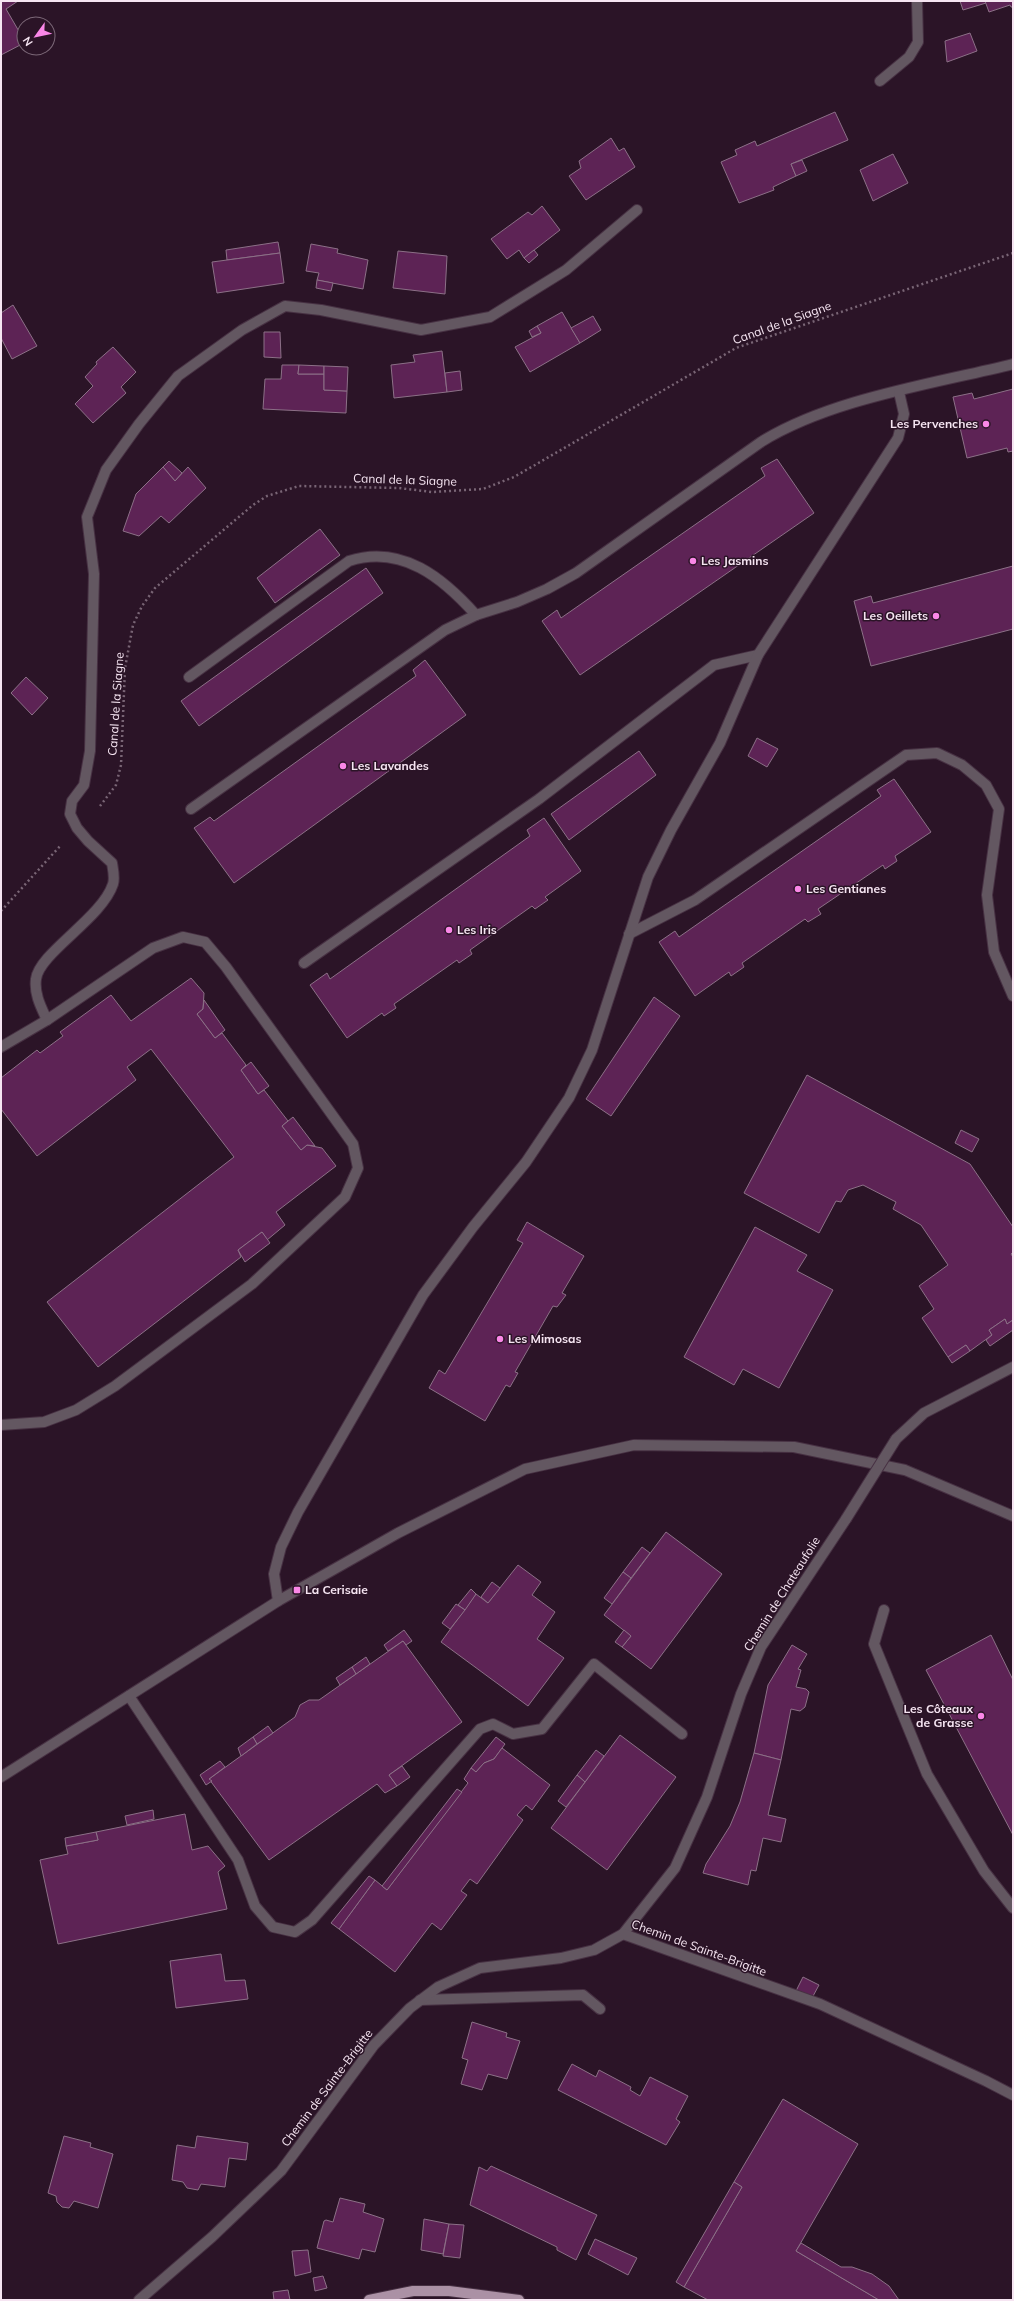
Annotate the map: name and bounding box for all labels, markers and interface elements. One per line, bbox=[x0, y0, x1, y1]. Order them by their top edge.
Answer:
north arrow bbox=[16, 16, 56, 56]
text: N bbox=[19, 34, 36, 49]
street label: Canal de la Siagne bbox=[730, 298, 833, 347]
place label: Les Pervenches bbox=[890, 416, 978, 431]
marker: Les Pervenches bbox=[981, 419, 991, 429]
street label: Canal de la Siagne bbox=[353, 470, 457, 489]
place label: Les Jasmins bbox=[701, 553, 769, 568]
marker: Les Jasmins bbox=[688, 556, 698, 566]
place label: Les Oeillets bbox=[863, 608, 928, 623]
marker: Les Oeillets bbox=[931, 611, 941, 621]
street label: Canal de la Siagne bbox=[104, 652, 127, 756]
place label: Les Lavandes bbox=[351, 758, 429, 773]
marker: Les Lavandes bbox=[338, 761, 348, 771]
place label: Les Gentianes bbox=[806, 881, 886, 896]
marker: Les Gentianes bbox=[793, 884, 803, 894]
place label: Les Iris bbox=[457, 922, 497, 937]
marker: Les Iris bbox=[444, 925, 454, 935]
place label: Les Mimosas bbox=[508, 1331, 581, 1346]
marker: Les Mimosas bbox=[495, 1334, 505, 1344]
street label: Chemin de Chateaufolie bbox=[740, 1534, 823, 1654]
place label: La Cerisaie bbox=[305, 1582, 368, 1597]
marker: La Cerisaie bbox=[292, 1585, 302, 1595]
place label: Les Côteaux de Grasse bbox=[903, 1701, 973, 1730]
marker: Les Côteaux de Grasse bbox=[976, 1711, 986, 1721]
street label: Chemin de Sainte-Brigitte bbox=[629, 1916, 769, 1979]
street label: Chemin de Sainte-Brigitte bbox=[278, 2026, 376, 2149]

